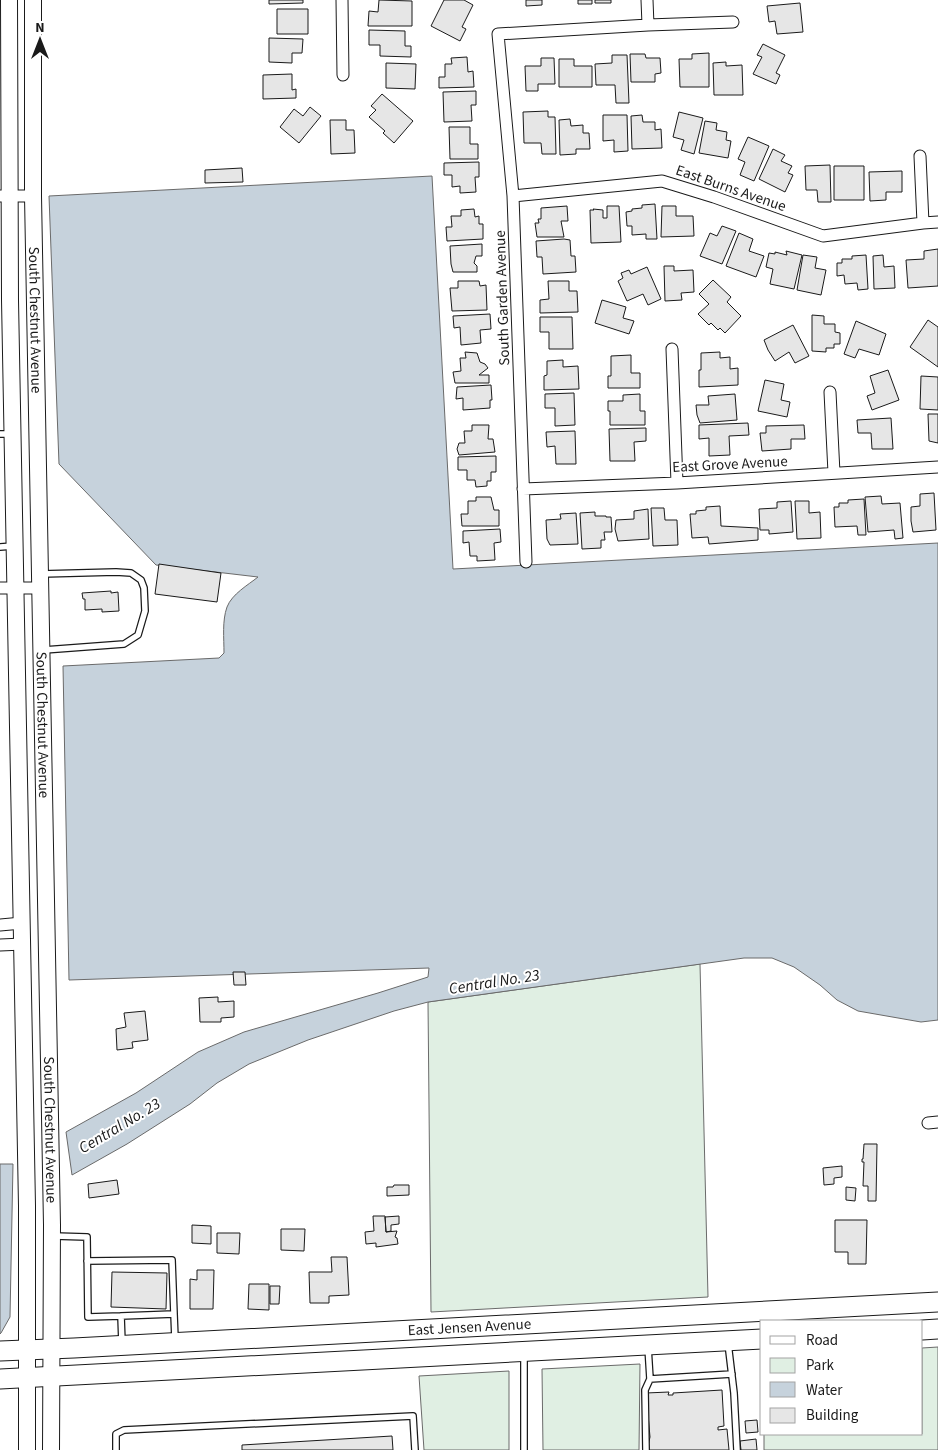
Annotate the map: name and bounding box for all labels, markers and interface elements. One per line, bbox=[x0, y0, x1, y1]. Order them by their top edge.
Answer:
north arrow bbox=[15, 15, 65, 65]
text: N bbox=[35, 18, 45, 38]
street label: East Burns Avenue bbox=[673, 160, 789, 217]
street label: South Garden Avenue bbox=[490, 230, 515, 366]
street label: South Chestnut Avenue bbox=[23, 246, 47, 393]
street label: East Grove Avenue bbox=[672, 451, 788, 478]
street label: South Chestnut Avenue bbox=[30, 651, 54, 798]
water label: Central No. 23 bbox=[447, 964, 541, 1000]
street label: South Chestnut Avenue bbox=[38, 1056, 62, 1203]
water label: Central No. 23 bbox=[75, 1093, 165, 1159]
street label: East Jensen Avenue bbox=[407, 1314, 532, 1341]
legend bbox=[760, 1320, 923, 1435]
text: Road bbox=[806, 1330, 838, 1351]
text: Park bbox=[806, 1355, 835, 1376]
text: Water bbox=[806, 1380, 843, 1401]
text: Building bbox=[806, 1405, 859, 1426]

